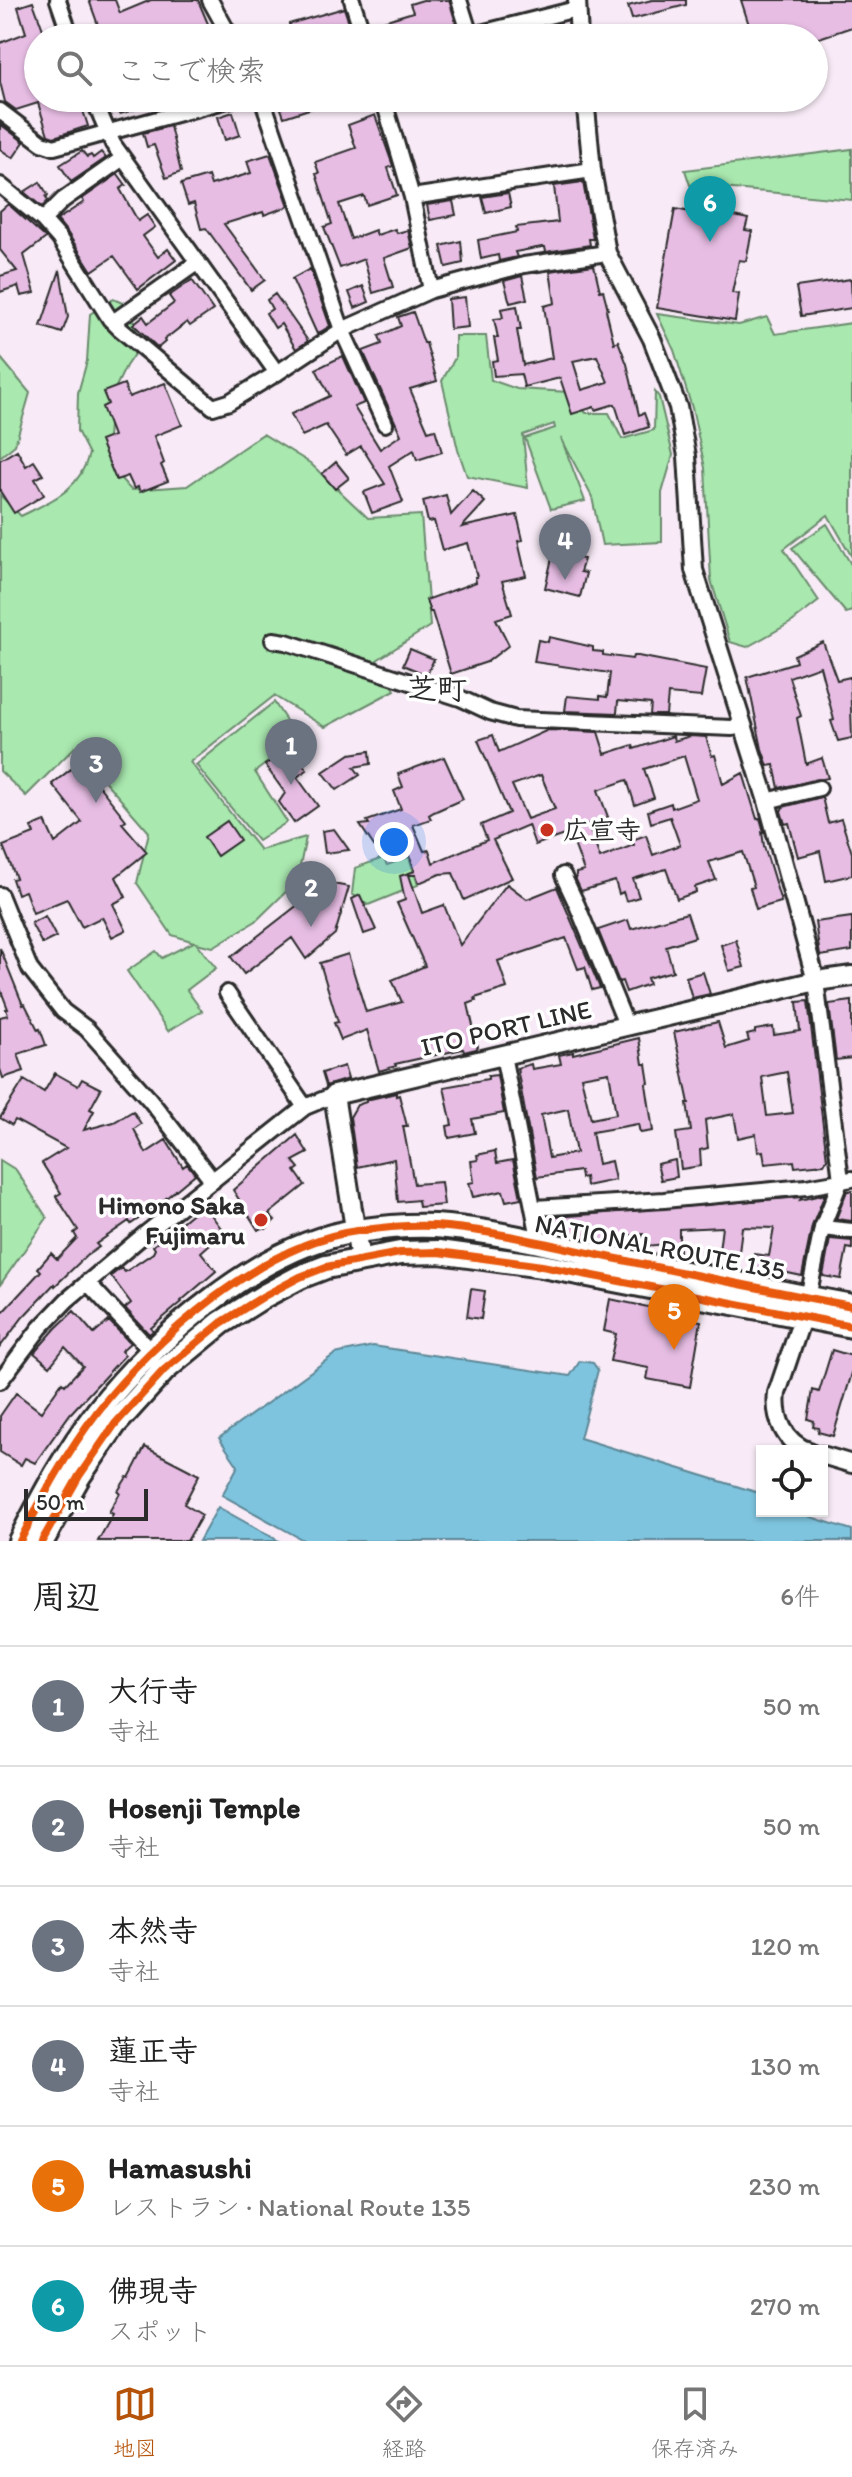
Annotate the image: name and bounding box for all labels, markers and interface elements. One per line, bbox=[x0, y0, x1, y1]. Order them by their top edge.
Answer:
search box bbox=[24, 24, 828, 112]
icon: search bbox=[52, 46, 96, 90]
text: ここで検索 bbox=[116, 52, 266, 89]
pin: 6 bbox=[684, 176, 736, 242]
pin: 4 bbox=[539, 514, 591, 580]
district label: 芝町 bbox=[407, 670, 467, 707]
pin: 1 bbox=[265, 719, 317, 785]
pin: 3 bbox=[70, 737, 122, 803]
place label: 広宣寺 bbox=[563, 814, 641, 846]
marker: 広宣寺 bbox=[538, 821, 556, 839]
your location bbox=[374, 822, 414, 862]
pin: 2 bbox=[285, 861, 337, 927]
street label: ITO PORT LINE bbox=[418, 993, 594, 1063]
place label: Himono Saka Fujimaru bbox=[98, 1189, 246, 1251]
street label: NATIONAL ROUTE 135 bbox=[532, 1207, 788, 1287]
marker: Himono Saka Fujimaru bbox=[252, 1211, 270, 1229]
pin: 5 bbox=[648, 1284, 700, 1350]
map controls bbox=[756, 1445, 828, 1517]
button: locate bbox=[756, 1445, 828, 1517]
scale bar bbox=[24, 1485, 148, 1521]
text: 50 m bbox=[36, 1489, 85, 1516]
text: 周辺 bbox=[32, 1576, 100, 1617]
text: 6件 bbox=[780, 1580, 820, 1612]
text: 大行寺 bbox=[108, 1672, 198, 1709]
text: 1 bbox=[52, 1690, 64, 1722]
text: 50 m bbox=[763, 1690, 820, 1722]
text: 寺社 bbox=[108, 1715, 160, 1747]
text: Hosenji Temple bbox=[108, 1789, 300, 1826]
text: 2 bbox=[51, 1810, 65, 1842]
text: 50 m bbox=[763, 1810, 820, 1842]
text: 寺社 bbox=[108, 1831, 160, 1863]
text: 本然寺 bbox=[108, 1912, 198, 1949]
text: 3 bbox=[51, 1930, 65, 1962]
text: 120 m bbox=[751, 1930, 820, 1962]
text: 寺社 bbox=[108, 1955, 160, 1987]
text: 蓮正寺 bbox=[108, 2032, 198, 2069]
text: 4 bbox=[50, 2050, 66, 2082]
text: 130 m bbox=[750, 2050, 820, 2082]
text: 寺社 bbox=[108, 2075, 160, 2107]
text: Hamasushi bbox=[108, 2149, 252, 2186]
text: 5 bbox=[51, 2170, 65, 2202]
text: 230 m bbox=[748, 2170, 820, 2202]
text: レストラン · National Route 135 bbox=[108, 2191, 471, 2223]
text: 佛現寺 bbox=[108, 2272, 198, 2309]
text: 6 bbox=[51, 2290, 65, 2322]
text: 270 m bbox=[750, 2290, 820, 2322]
text: スポット bbox=[108, 2315, 212, 2347]
tab: 地図 bbox=[113, 2382, 157, 2462]
tab: 経路 bbox=[382, 2382, 426, 2462]
tab: 保存済み bbox=[651, 2382, 739, 2462]

